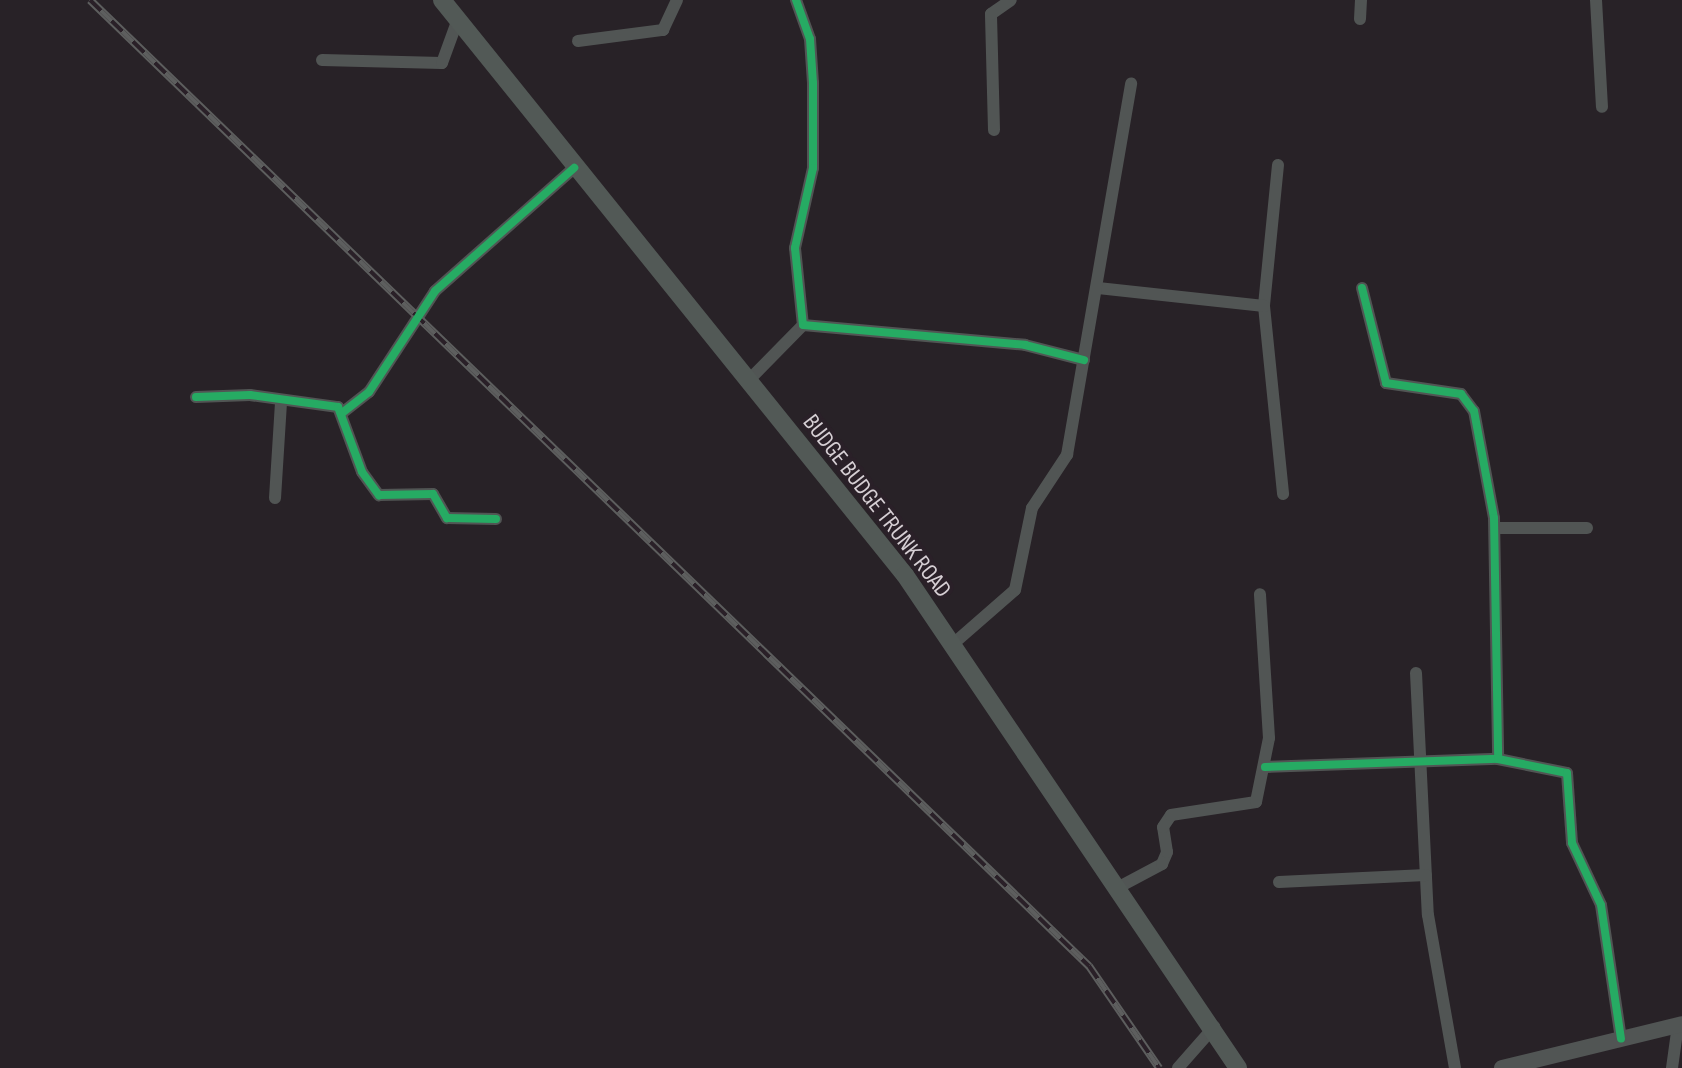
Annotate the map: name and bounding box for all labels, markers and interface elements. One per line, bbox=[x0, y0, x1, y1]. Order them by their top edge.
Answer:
street label: BUDGE BUDGE TRUNK ROAD bbox=[797, 409, 957, 603]

